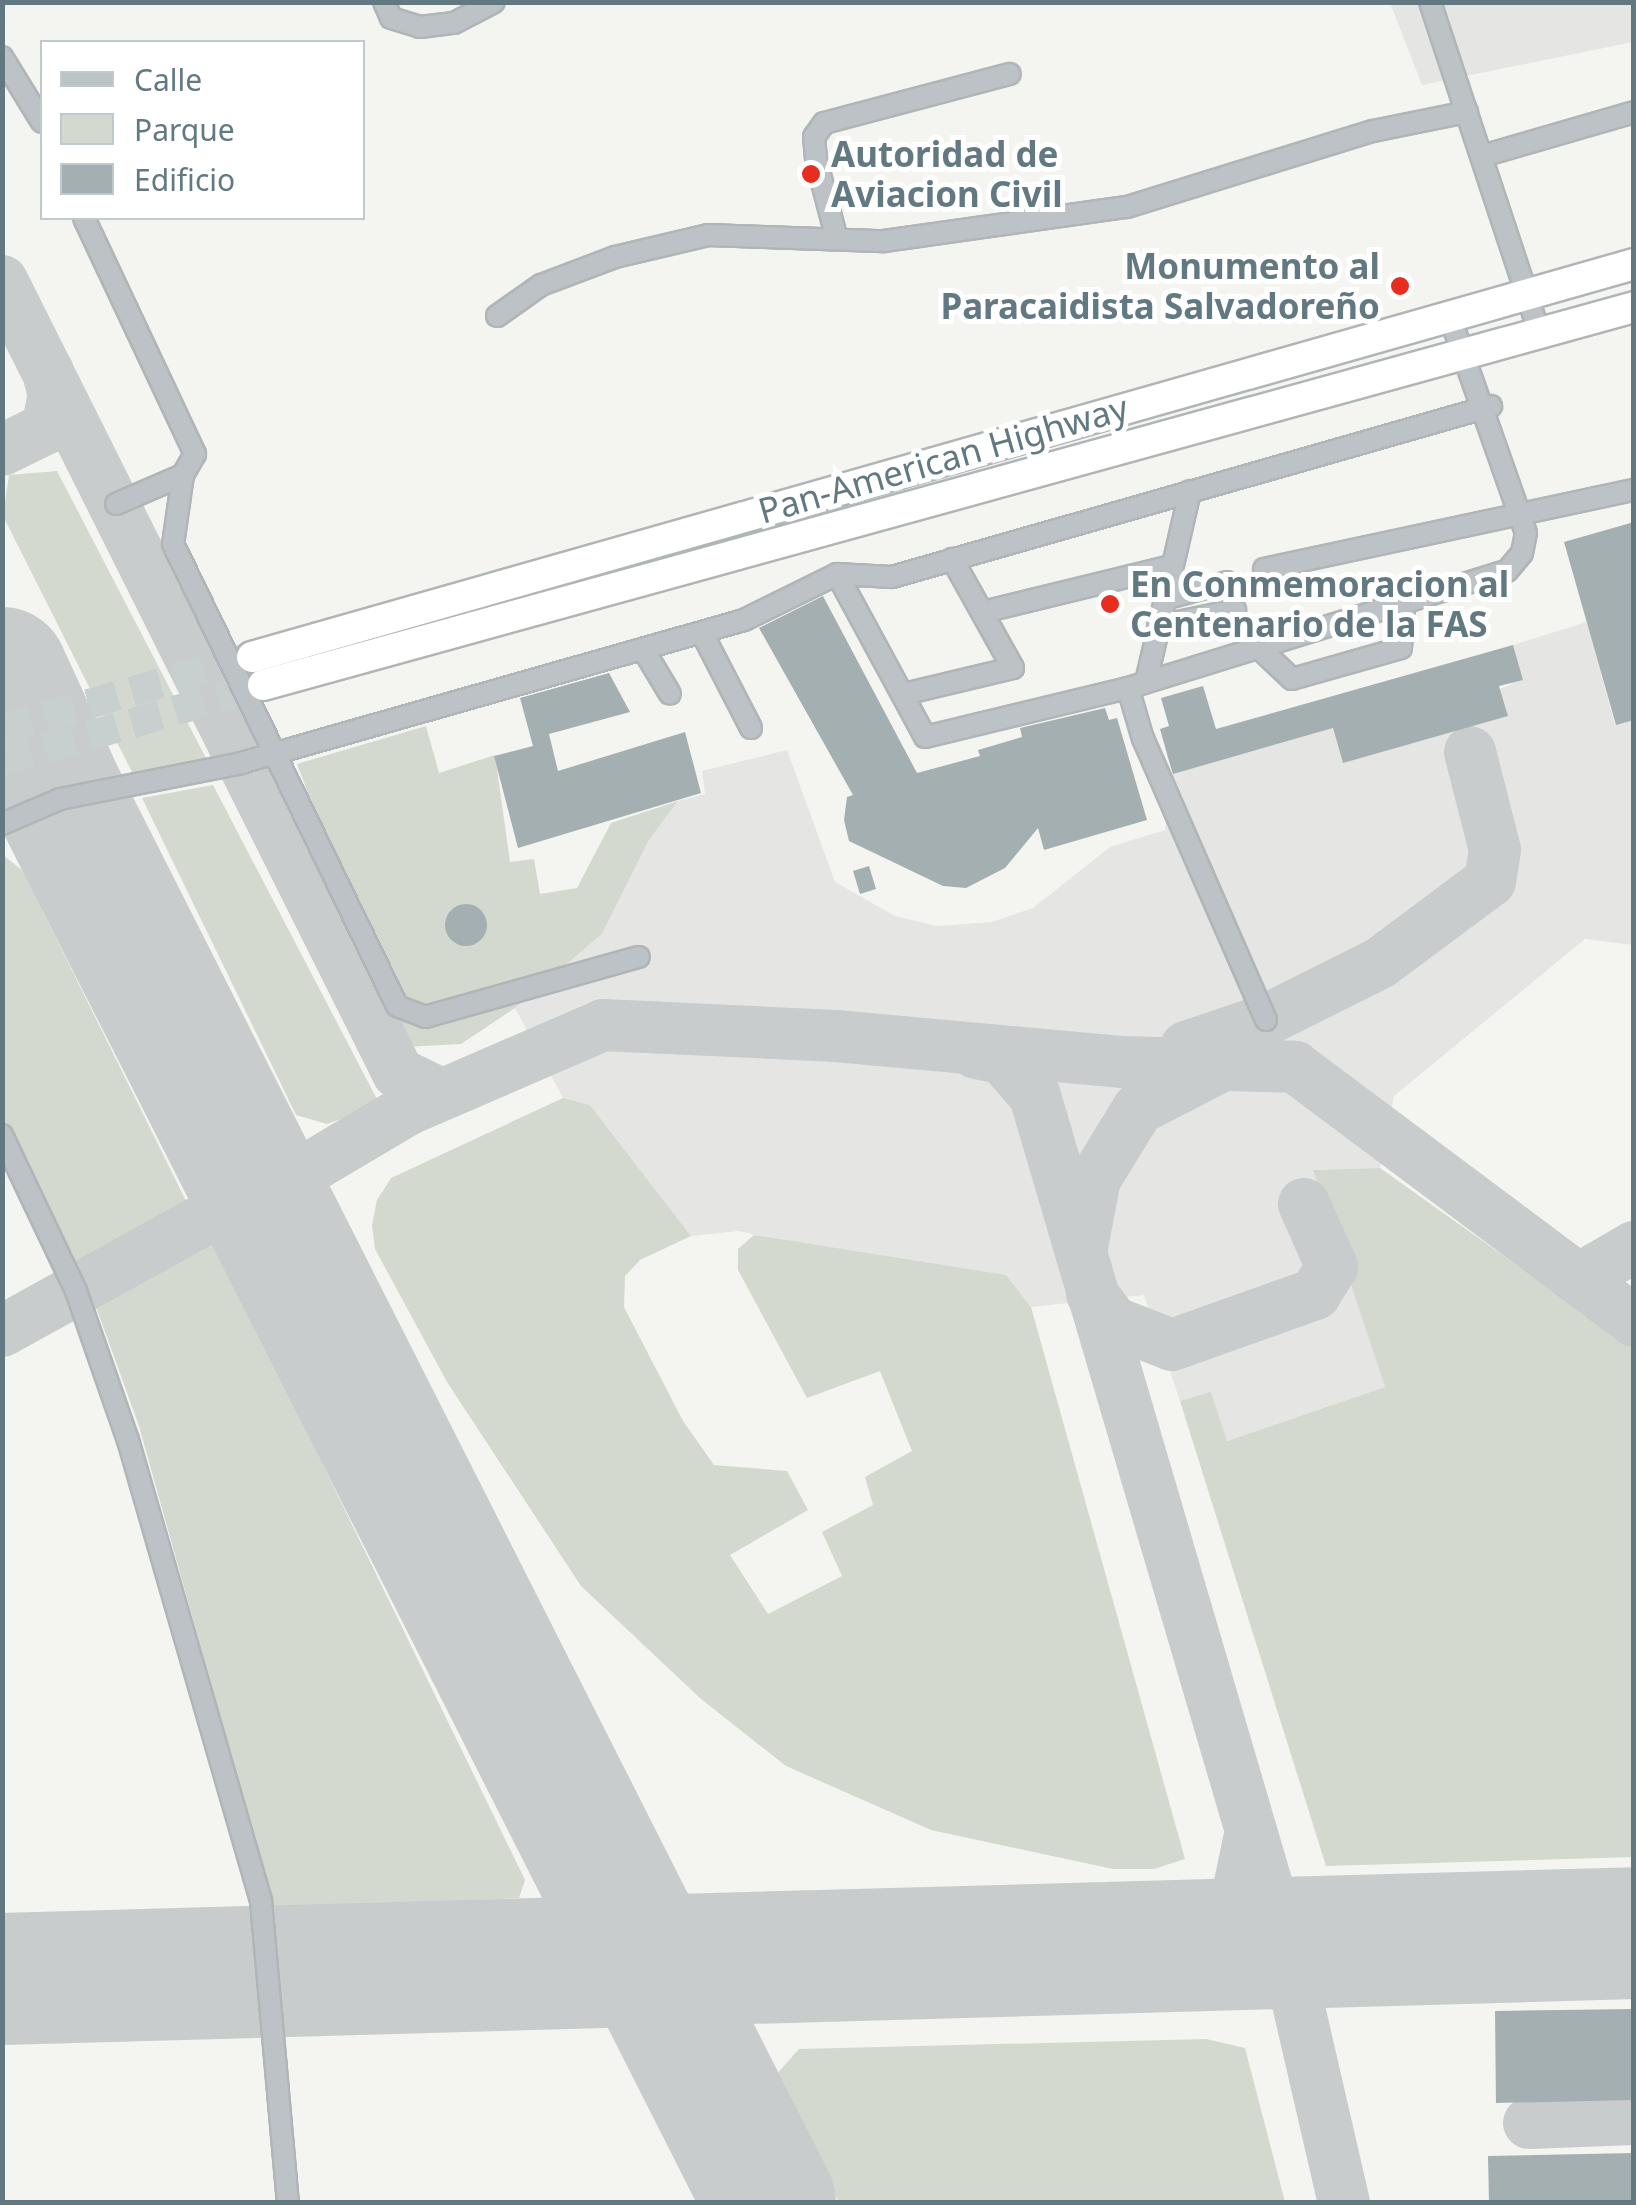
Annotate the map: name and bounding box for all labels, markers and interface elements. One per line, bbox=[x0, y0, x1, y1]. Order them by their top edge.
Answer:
legend bbox=[40, 40, 365, 220]
text: Calle bbox=[134, 59, 202, 100]
text: Parque bbox=[134, 109, 235, 150]
place label: Autoridad de Aviacion Civil bbox=[831, 133, 1063, 215]
text: Edificio bbox=[134, 159, 235, 200]
marker: Autoridad de Aviacion Civil bbox=[800, 163, 822, 185]
place label: Monumento al Paracaidista Salvadoreño bbox=[940, 245, 1380, 327]
marker: Monumento al Paracaidista Salvadoreño bbox=[1389, 275, 1411, 297]
street label: Pan-American Highway bbox=[753, 386, 1133, 532]
place label: En Conmemoracion al Centenario de la FAS bbox=[1130, 563, 1509, 645]
marker: En Conmemoracion al Centenario de la FAS bbox=[1099, 593, 1121, 615]

